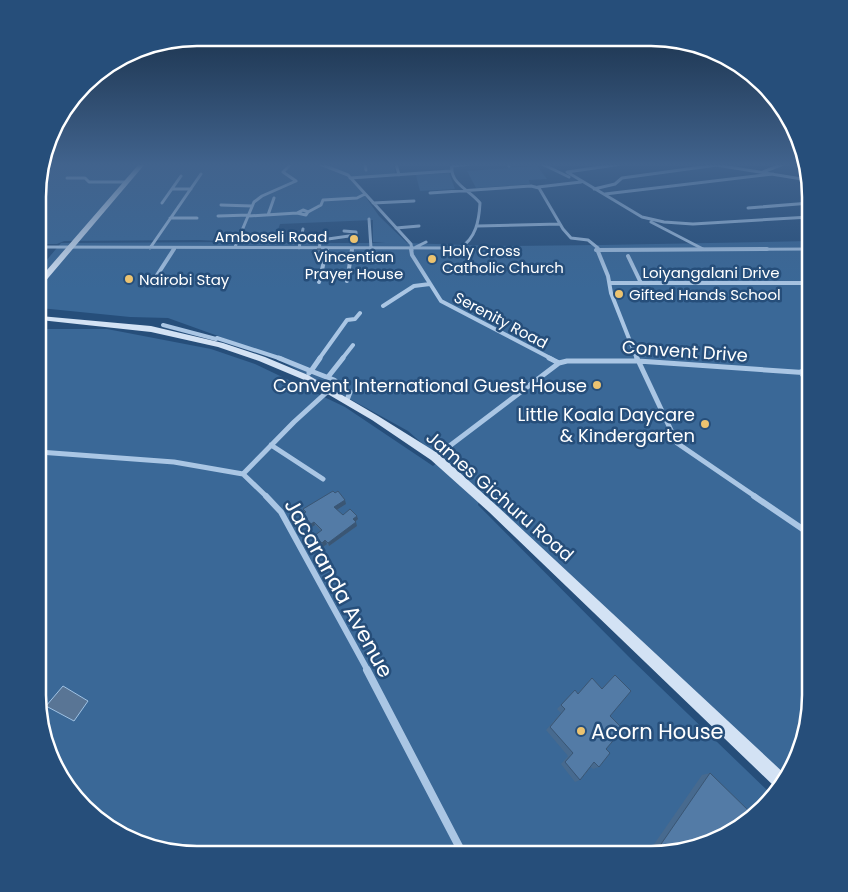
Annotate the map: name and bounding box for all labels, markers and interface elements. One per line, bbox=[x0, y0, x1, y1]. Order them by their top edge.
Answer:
street label: Amboseli Road bbox=[215, 226, 327, 247]
marker: Vincentian Prayer House bbox=[348, 233, 360, 245]
place label: Holy Cross Catholic Church bbox=[442, 240, 564, 278]
place label: Vincentian Prayer House bbox=[305, 246, 403, 284]
marker: Holy Cross Catholic Church bbox=[426, 253, 438, 265]
street label: Loiyangalani Drive bbox=[643, 262, 779, 283]
place label: Nairobi Stay bbox=[139, 269, 230, 290]
marker: Nairobi Stay bbox=[123, 273, 135, 285]
place label: Gifted Hands School bbox=[629, 284, 781, 305]
street label: Serenity Road bbox=[451, 287, 551, 353]
marker: Gifted Hands School bbox=[613, 288, 625, 300]
street label: Convent Drive bbox=[621, 334, 749, 368]
place label: Convent International Guest House bbox=[273, 373, 587, 398]
marker: Convent International Guest House bbox=[591, 379, 603, 391]
place label: Little Koala Daycare & Kindergarten bbox=[517, 402, 695, 448]
marker: Little Koala Daycare & Kindergarten bbox=[699, 418, 711, 430]
street label: James Gichuru Road bbox=[421, 425, 579, 567]
street label: Jacaranda Avenue bbox=[278, 493, 400, 683]
place label: Acorn House bbox=[591, 717, 724, 746]
marker: Acorn House bbox=[575, 725, 587, 737]

